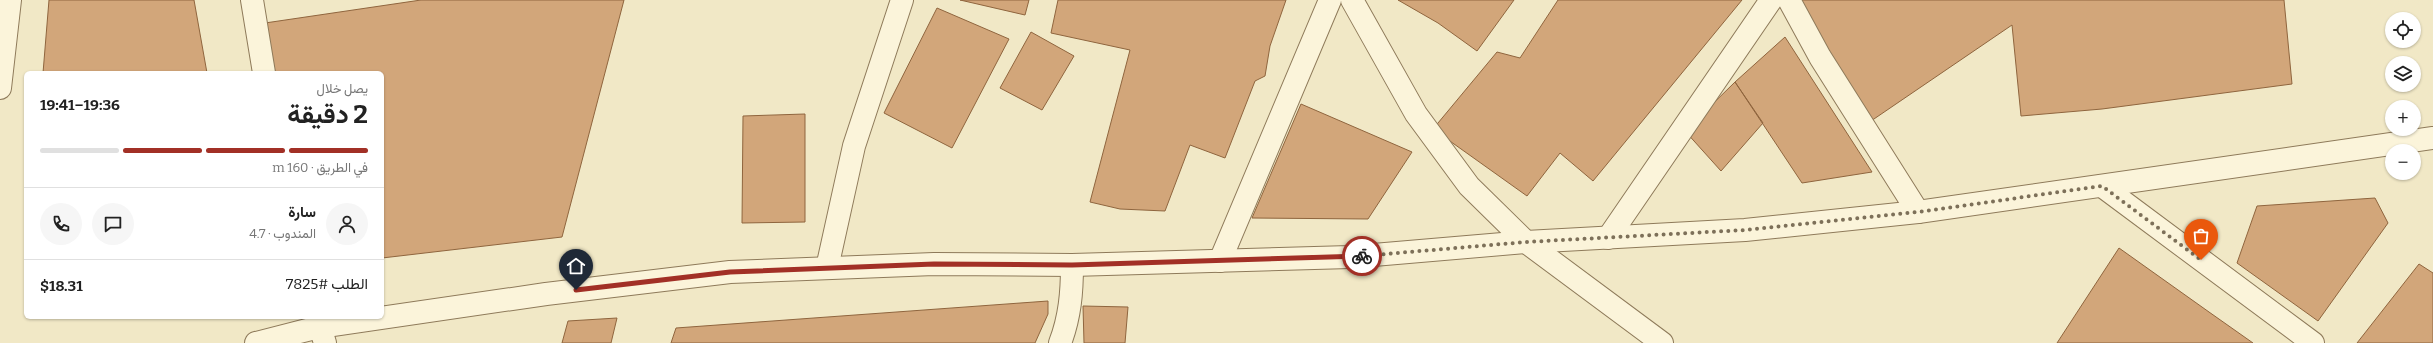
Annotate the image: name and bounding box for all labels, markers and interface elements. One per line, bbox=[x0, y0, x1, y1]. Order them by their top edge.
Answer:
map controls bbox=[2385, 12, 2421, 180]
button: locate bbox=[2385, 12, 2421, 48]
button: layers bbox=[2385, 56, 2421, 92]
text: يصل خلال bbox=[317, 81, 368, 96]
text: 19:36–19:41 bbox=[40, 96, 120, 114]
text: 2 دقيقة bbox=[287, 99, 368, 130]
button: + bbox=[2385, 100, 2421, 136]
button: − bbox=[2385, 144, 2421, 180]
text: في الطريق · 160 m bbox=[272, 160, 368, 175]
button: phone bbox=[40, 203, 82, 245]
button: chat bbox=[92, 203, 134, 245]
text: سارة bbox=[288, 203, 316, 221]
button: person bbox=[326, 203, 368, 245]
pin bbox=[2184, 219, 2218, 260]
icon: bag bbox=[2190, 225, 2212, 247]
text: المندوب · 4.7 bbox=[249, 226, 316, 241]
courier bbox=[1342, 236, 1382, 276]
icon: bike bbox=[1351, 245, 1373, 267]
pin bbox=[559, 249, 593, 290]
icon: home bbox=[565, 255, 587, 277]
text: الطلب #7825 bbox=[286, 275, 368, 293]
text: $18.31 bbox=[40, 277, 83, 295]

